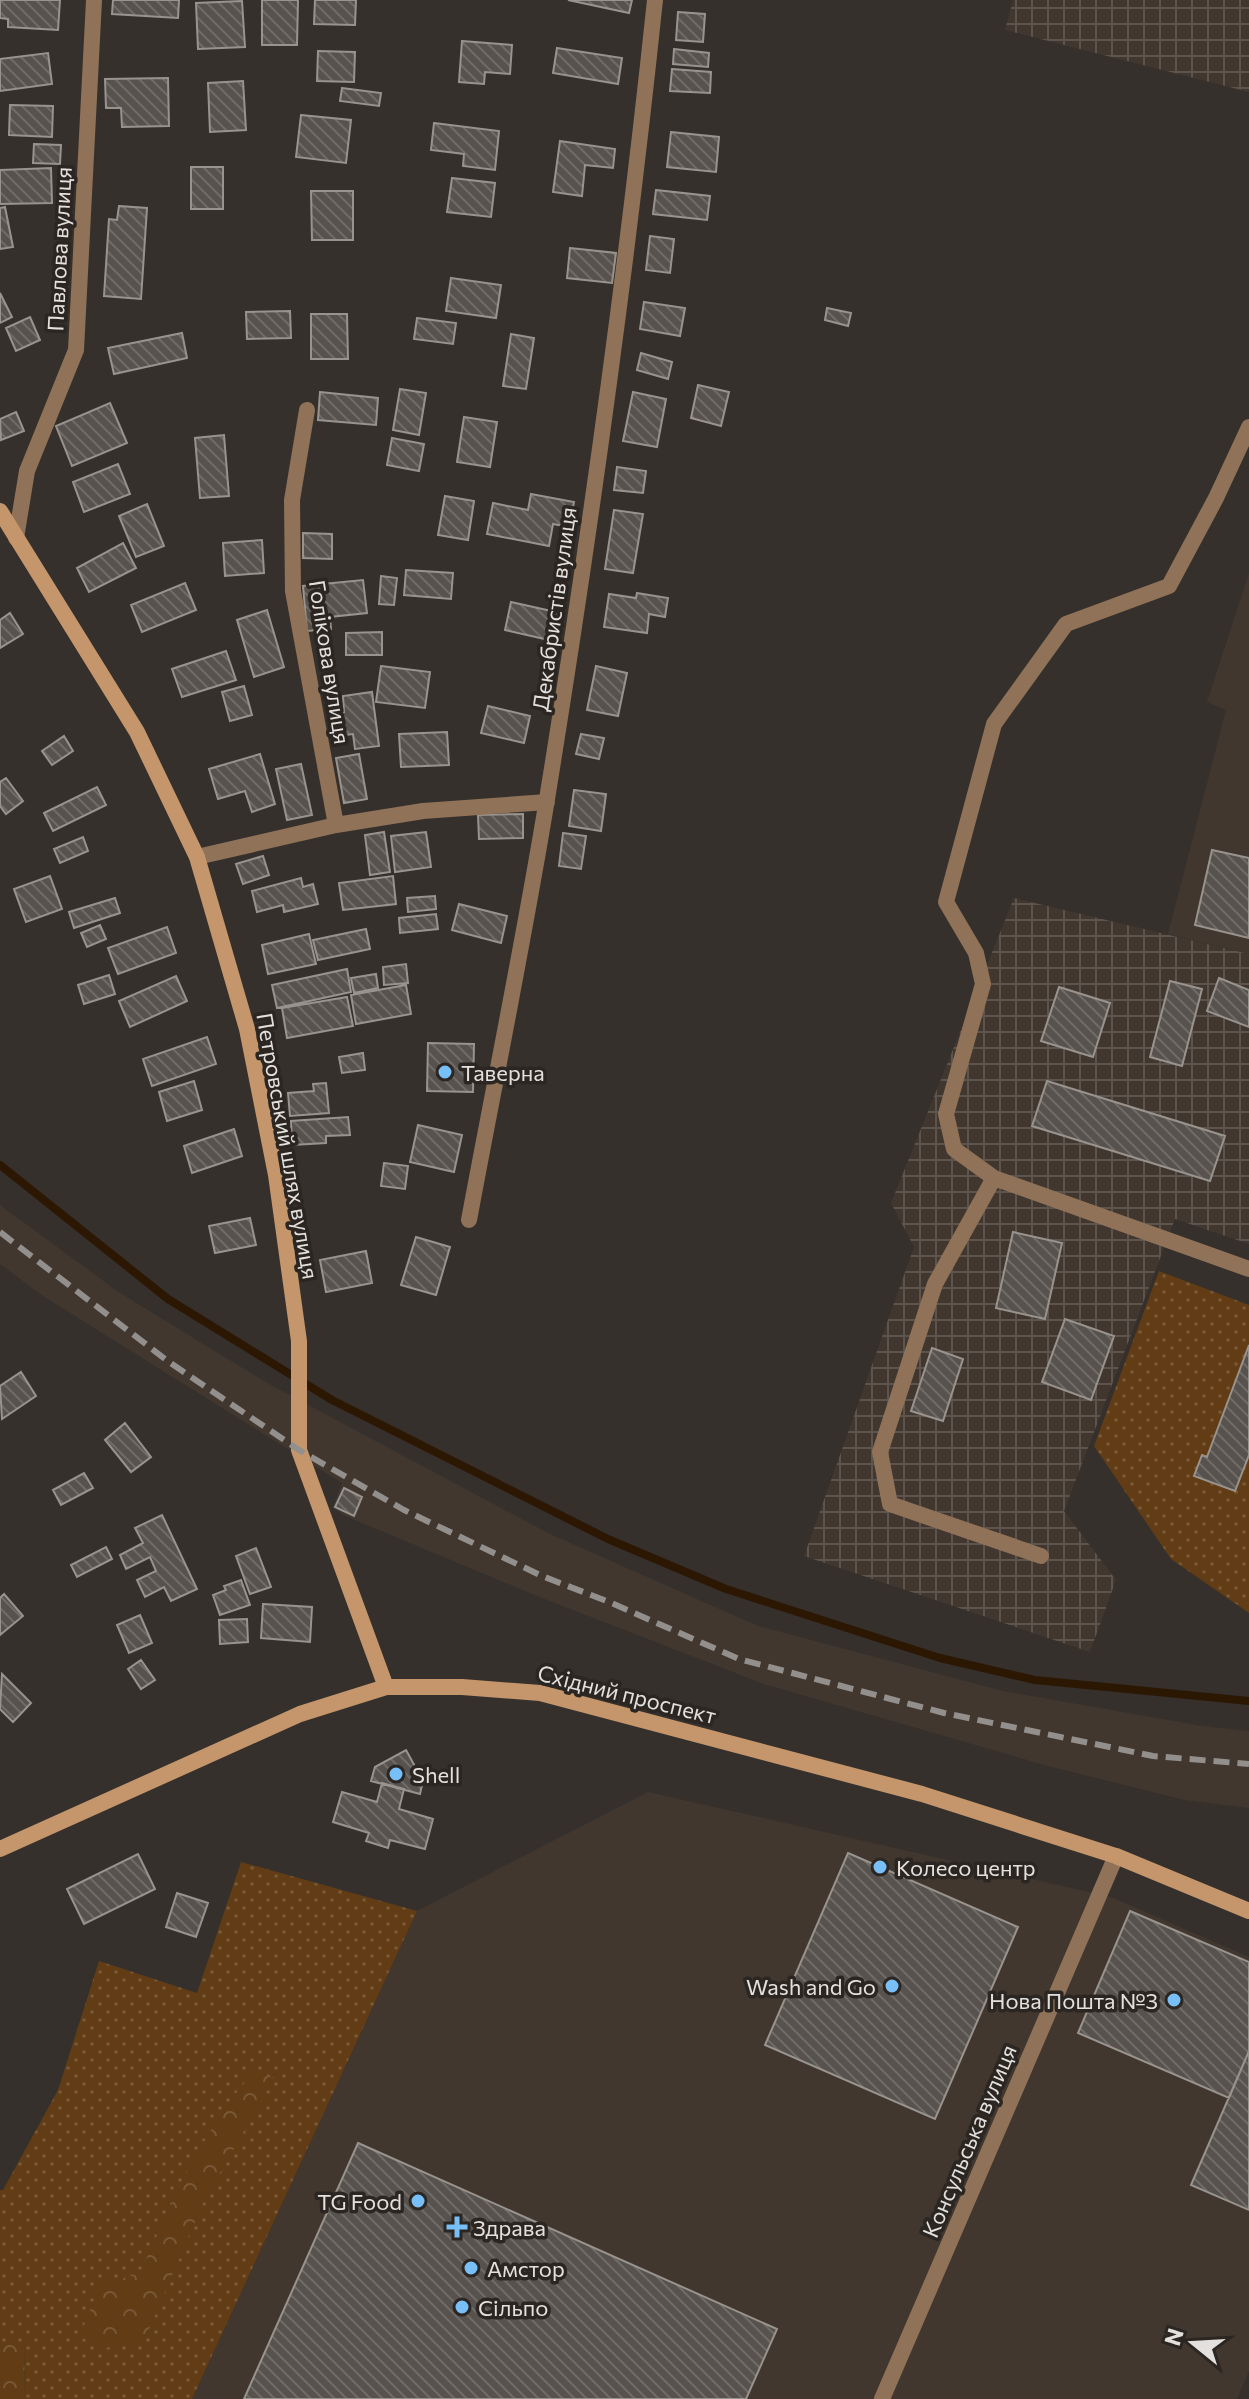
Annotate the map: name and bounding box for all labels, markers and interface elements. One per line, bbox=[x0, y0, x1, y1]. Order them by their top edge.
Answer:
street label: Павлова вулиця bbox=[41, 166, 77, 332]
street label: Декабристів вулиця bbox=[526, 505, 582, 713]
street label: Голікова вулиця bbox=[304, 578, 356, 746]
street label: Петровський шлях вулиця bbox=[251, 1011, 325, 1281]
place label: Таверна bbox=[461, 1059, 545, 1086]
marker: Таверна bbox=[436, 1063, 454, 1081]
street label: Східний проспект bbox=[535, 1659, 719, 1729]
place label: Shell bbox=[412, 1761, 460, 1788]
marker: Shell bbox=[387, 1765, 405, 1783]
place label: Колесо центр bbox=[896, 1854, 1036, 1881]
marker: Колесо центр bbox=[871, 1858, 889, 1876]
place label: Wash and Go bbox=[746, 1973, 876, 2000]
marker: Wash and Go bbox=[883, 1977, 901, 1995]
place label: Нова Пошта №3 bbox=[989, 1987, 1158, 2014]
marker: Нова Пошта №3 bbox=[1165, 1991, 1183, 2009]
street label: Консульська вулиця bbox=[916, 2041, 1022, 2241]
place label: TG Food bbox=[317, 2188, 402, 2215]
marker: TG Food bbox=[409, 2192, 427, 2210]
place label: Здрава bbox=[473, 2214, 546, 2241]
marker: Здрава bbox=[448, 2218, 466, 2236]
place label: Амстор bbox=[487, 2255, 565, 2282]
marker: Амстор bbox=[462, 2259, 480, 2277]
place label: Сільпо bbox=[478, 2294, 548, 2321]
marker: Сільпо bbox=[453, 2298, 471, 2316]
north arrow bbox=[1153, 2303, 1233, 2383]
text: N bbox=[1158, 2325, 1189, 2349]

